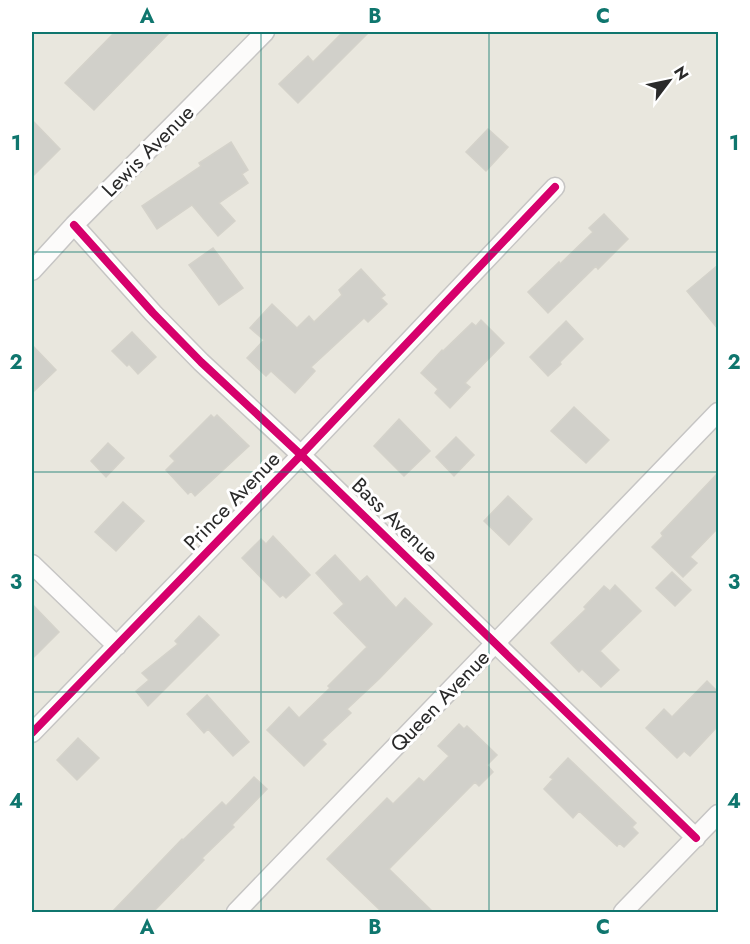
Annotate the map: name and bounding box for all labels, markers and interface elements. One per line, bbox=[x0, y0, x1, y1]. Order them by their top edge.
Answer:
text: A bbox=[139, 2, 155, 31]
text: B bbox=[368, 2, 382, 31]
text: C bbox=[596, 2, 610, 31]
north arrow bbox=[639, 51, 699, 111]
text: N bbox=[668, 62, 694, 85]
street label: Lewis Avenue bbox=[95, 98, 201, 204]
text: 1 bbox=[11, 129, 21, 158]
text: 1 bbox=[729, 129, 739, 158]
text: 2 bbox=[9, 348, 23, 377]
text: 2 bbox=[727, 348, 741, 377]
street label: Prince Avenue bbox=[177, 445, 287, 557]
street label: Bass Avenue bbox=[345, 471, 445, 569]
text: 3 bbox=[10, 568, 22, 597]
text: 3 bbox=[728, 568, 740, 597]
street label: Queen Avenue bbox=[383, 643, 497, 759]
text: 4 bbox=[9, 787, 23, 816]
text: 4 bbox=[727, 787, 741, 816]
text: A bbox=[139, 913, 155, 942]
text: B bbox=[368, 913, 382, 942]
text: C bbox=[596, 913, 610, 942]

